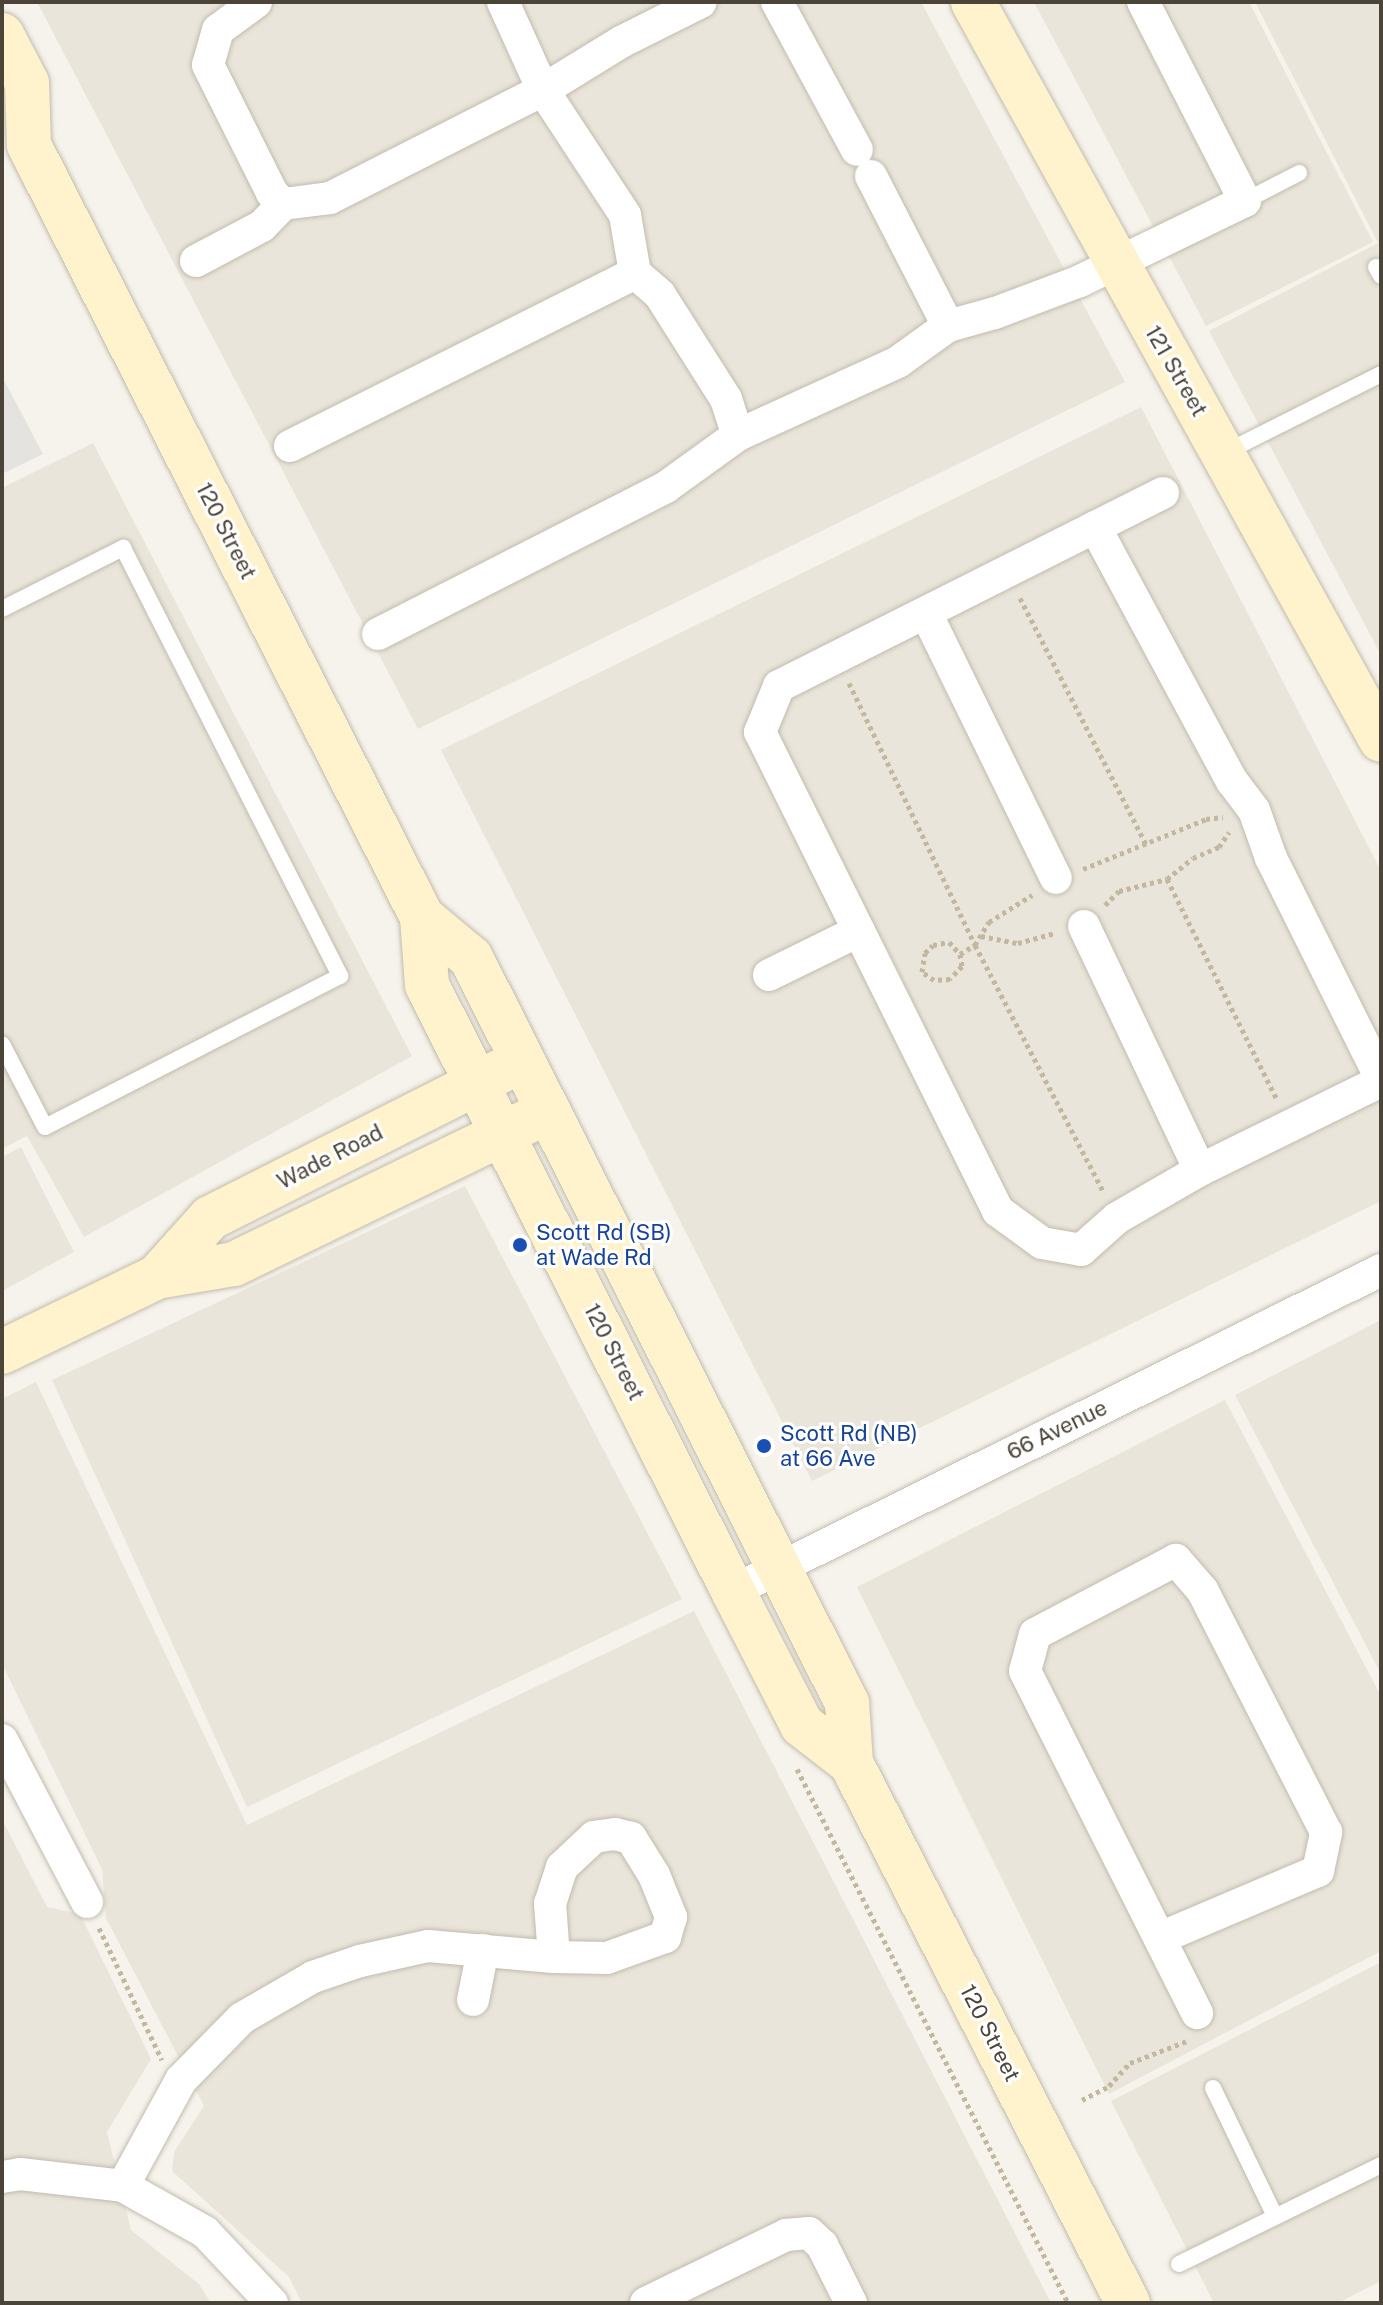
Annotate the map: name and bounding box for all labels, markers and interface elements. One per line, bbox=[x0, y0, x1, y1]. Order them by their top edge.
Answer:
street label: 121 Street bbox=[1139, 321, 1213, 421]
street label: 120 Street bbox=[190, 478, 262, 584]
street label: Wade Road bbox=[273, 1119, 387, 1195]
place label: Scott Rd (SB) at Wade Rd bbox=[536, 1219, 672, 1270]
marker: Scott Rd (SB) at Wade Rd bbox=[511, 1236, 529, 1254]
street label: 120 Street bbox=[578, 1299, 650, 1405]
street label: 66 Avenue bbox=[1003, 1394, 1111, 1466]
place label: Scott Rd (NB) at 66 Ave bbox=[780, 1420, 918, 1472]
marker: Scott Rd (NB) at 66 Ave bbox=[755, 1437, 773, 1455]
street label: 120 Street bbox=[954, 1980, 1026, 2086]

